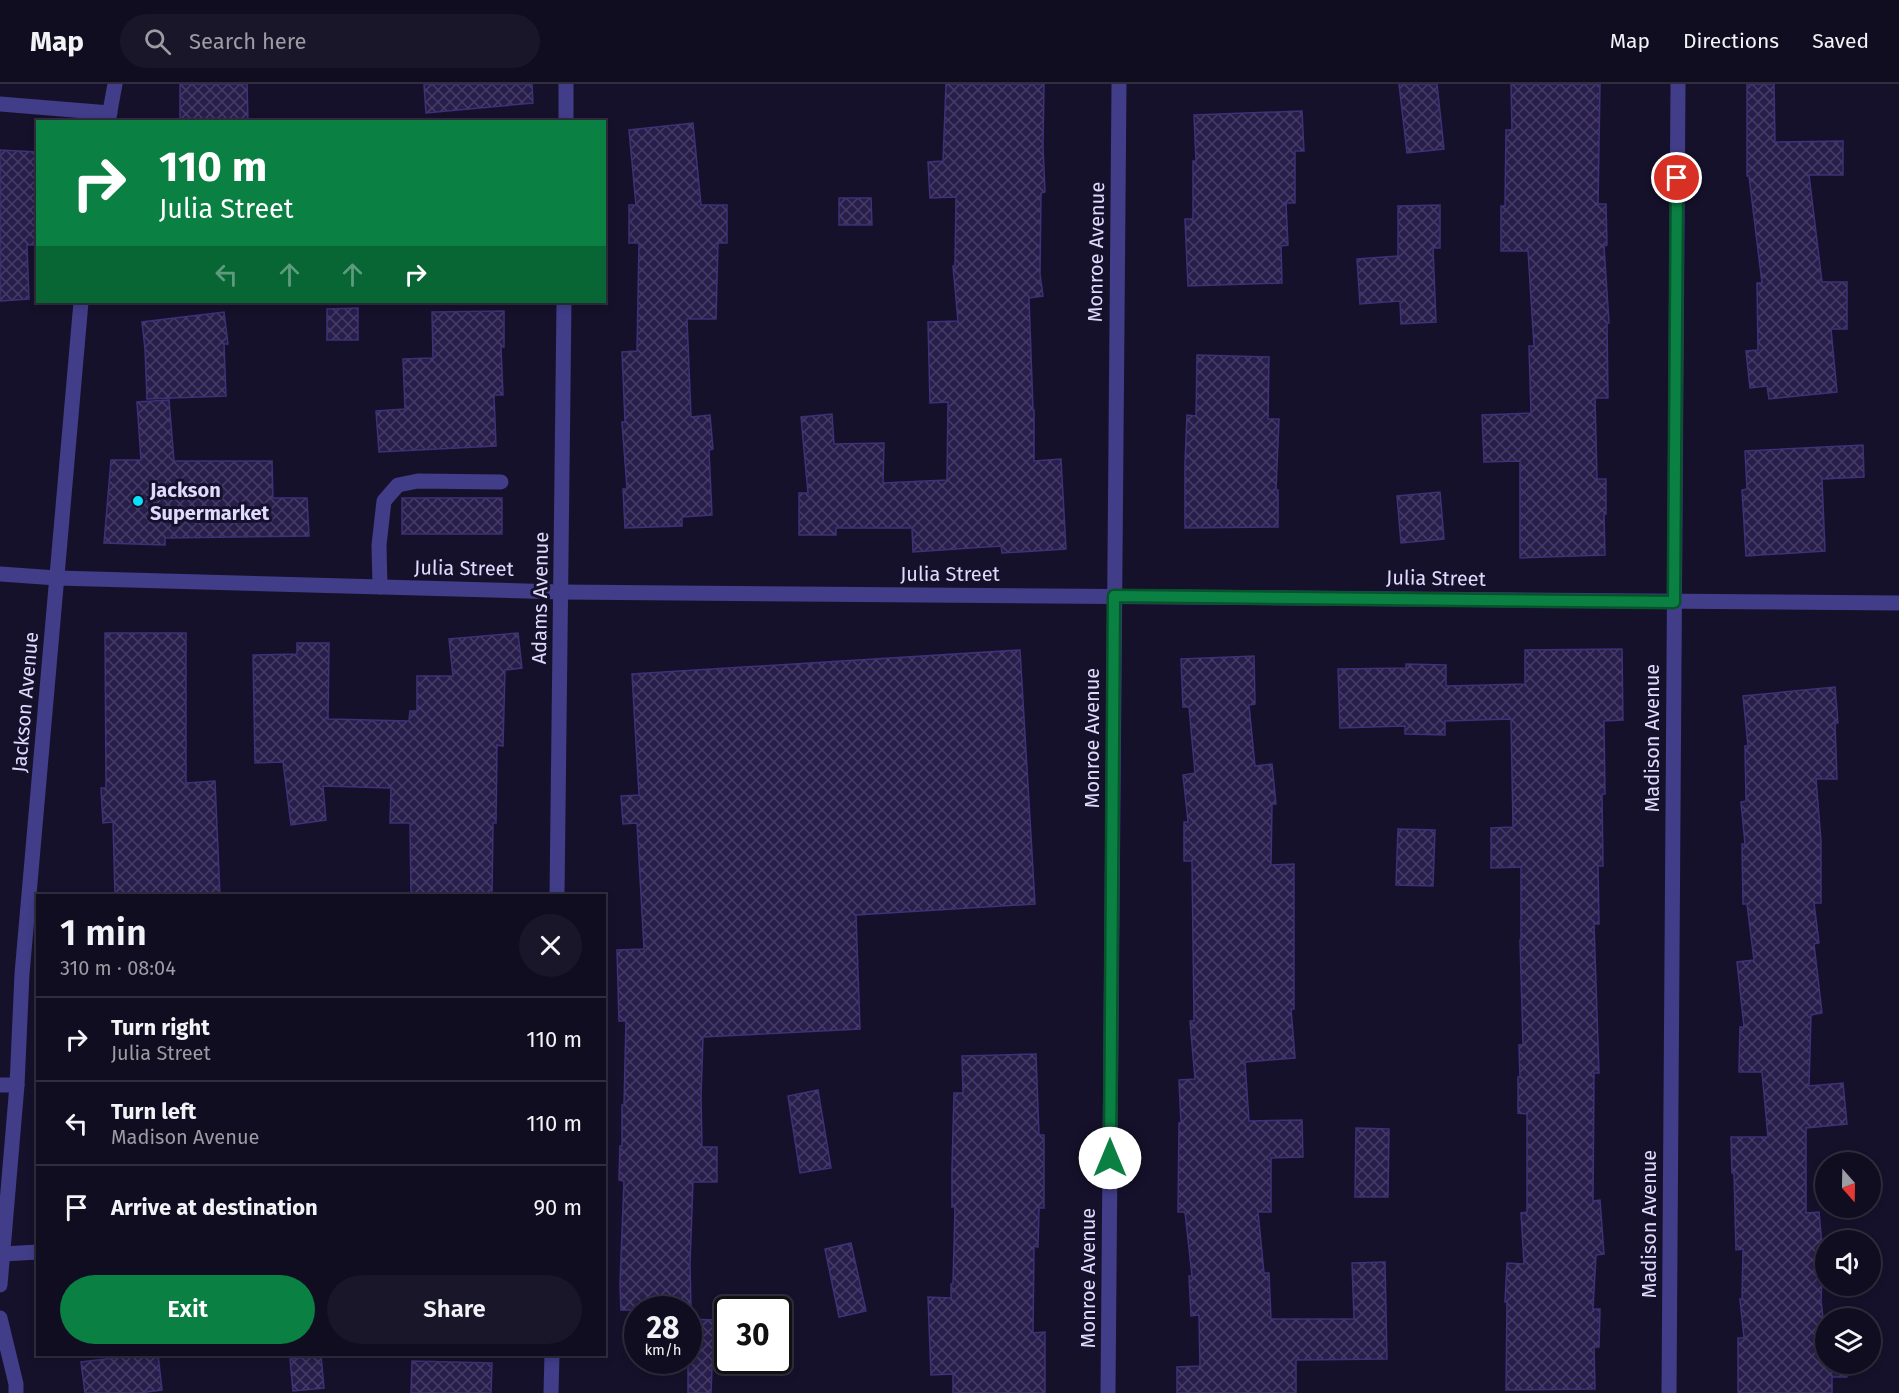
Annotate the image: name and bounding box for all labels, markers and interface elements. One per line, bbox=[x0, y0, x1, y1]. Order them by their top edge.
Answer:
search box bbox=[120, 14, 540, 68]
text: Map bbox=[30, 25, 84, 58]
icon: search bbox=[141, 25, 174, 58]
text: Search here bbox=[189, 28, 307, 55]
text: Map bbox=[1610, 28, 1650, 54]
text: Directions bbox=[1683, 28, 1779, 54]
text: Saved bbox=[1812, 28, 1869, 54]
text: 110 m bbox=[159, 142, 267, 192]
icon: right bbox=[60, 144, 138, 222]
pin bbox=[1651, 152, 1702, 203]
icon: arrive bbox=[1660, 161, 1693, 194]
street label: Monroe Avenue bbox=[1083, 182, 1109, 322]
text: Julia Street bbox=[159, 193, 294, 225]
icon: left bbox=[210, 258, 243, 291]
icon: ahead bbox=[273, 258, 306, 291]
icon: ahead bbox=[336, 258, 369, 291]
icon: right bbox=[399, 258, 432, 291]
place label: Jackson Supermarket bbox=[149, 478, 270, 525]
marker: Jackson Supermarket bbox=[131, 494, 145, 508]
street label: Adams Avenue bbox=[527, 532, 553, 664]
street label: Julia Street bbox=[414, 555, 515, 581]
street label: Julia Street bbox=[900, 562, 1001, 586]
street label: Julia Street bbox=[1386, 565, 1487, 591]
street label: Jackson Avenue bbox=[7, 631, 43, 773]
street label: Madison Avenue bbox=[1640, 664, 1664, 812]
street label: Monroe Avenue bbox=[1080, 668, 1104, 808]
text: 1 min bbox=[60, 911, 147, 955]
button: close bbox=[519, 914, 582, 977]
text: 310 m · 08:04 bbox=[60, 956, 176, 980]
text: Turn right bbox=[111, 1014, 210, 1041]
icon: right bbox=[60, 1023, 93, 1056]
text: 110 m bbox=[526, 1026, 582, 1053]
text: Julia Street bbox=[111, 1041, 211, 1065]
text: Turn left bbox=[111, 1098, 196, 1125]
icon: left bbox=[60, 1107, 93, 1140]
text: 110 m bbox=[526, 1110, 582, 1137]
text: Madison Avenue bbox=[111, 1125, 259, 1149]
position arrow bbox=[1078, 1126, 1142, 1190]
street label: Madison Avenue bbox=[1637, 1150, 1661, 1298]
north arrow bbox=[1815, 1152, 1881, 1218]
map controls bbox=[1815, 1152, 1881, 1374]
icon: arrive bbox=[60, 1191, 93, 1224]
text: Arrive at destination bbox=[111, 1194, 318, 1221]
text: 90 m bbox=[533, 1194, 582, 1221]
street label: Monroe Avenue bbox=[1076, 1208, 1100, 1348]
button: sound bbox=[1815, 1230, 1881, 1296]
button: Exit bbox=[60, 1275, 315, 1344]
button: Share bbox=[327, 1275, 582, 1344]
speed limit sign: 30 bbox=[714, 1296, 792, 1374]
button: layers bbox=[1815, 1308, 1881, 1374]
text: 28 bbox=[647, 1310, 679, 1346]
text: km/h bbox=[644, 1341, 682, 1359]

